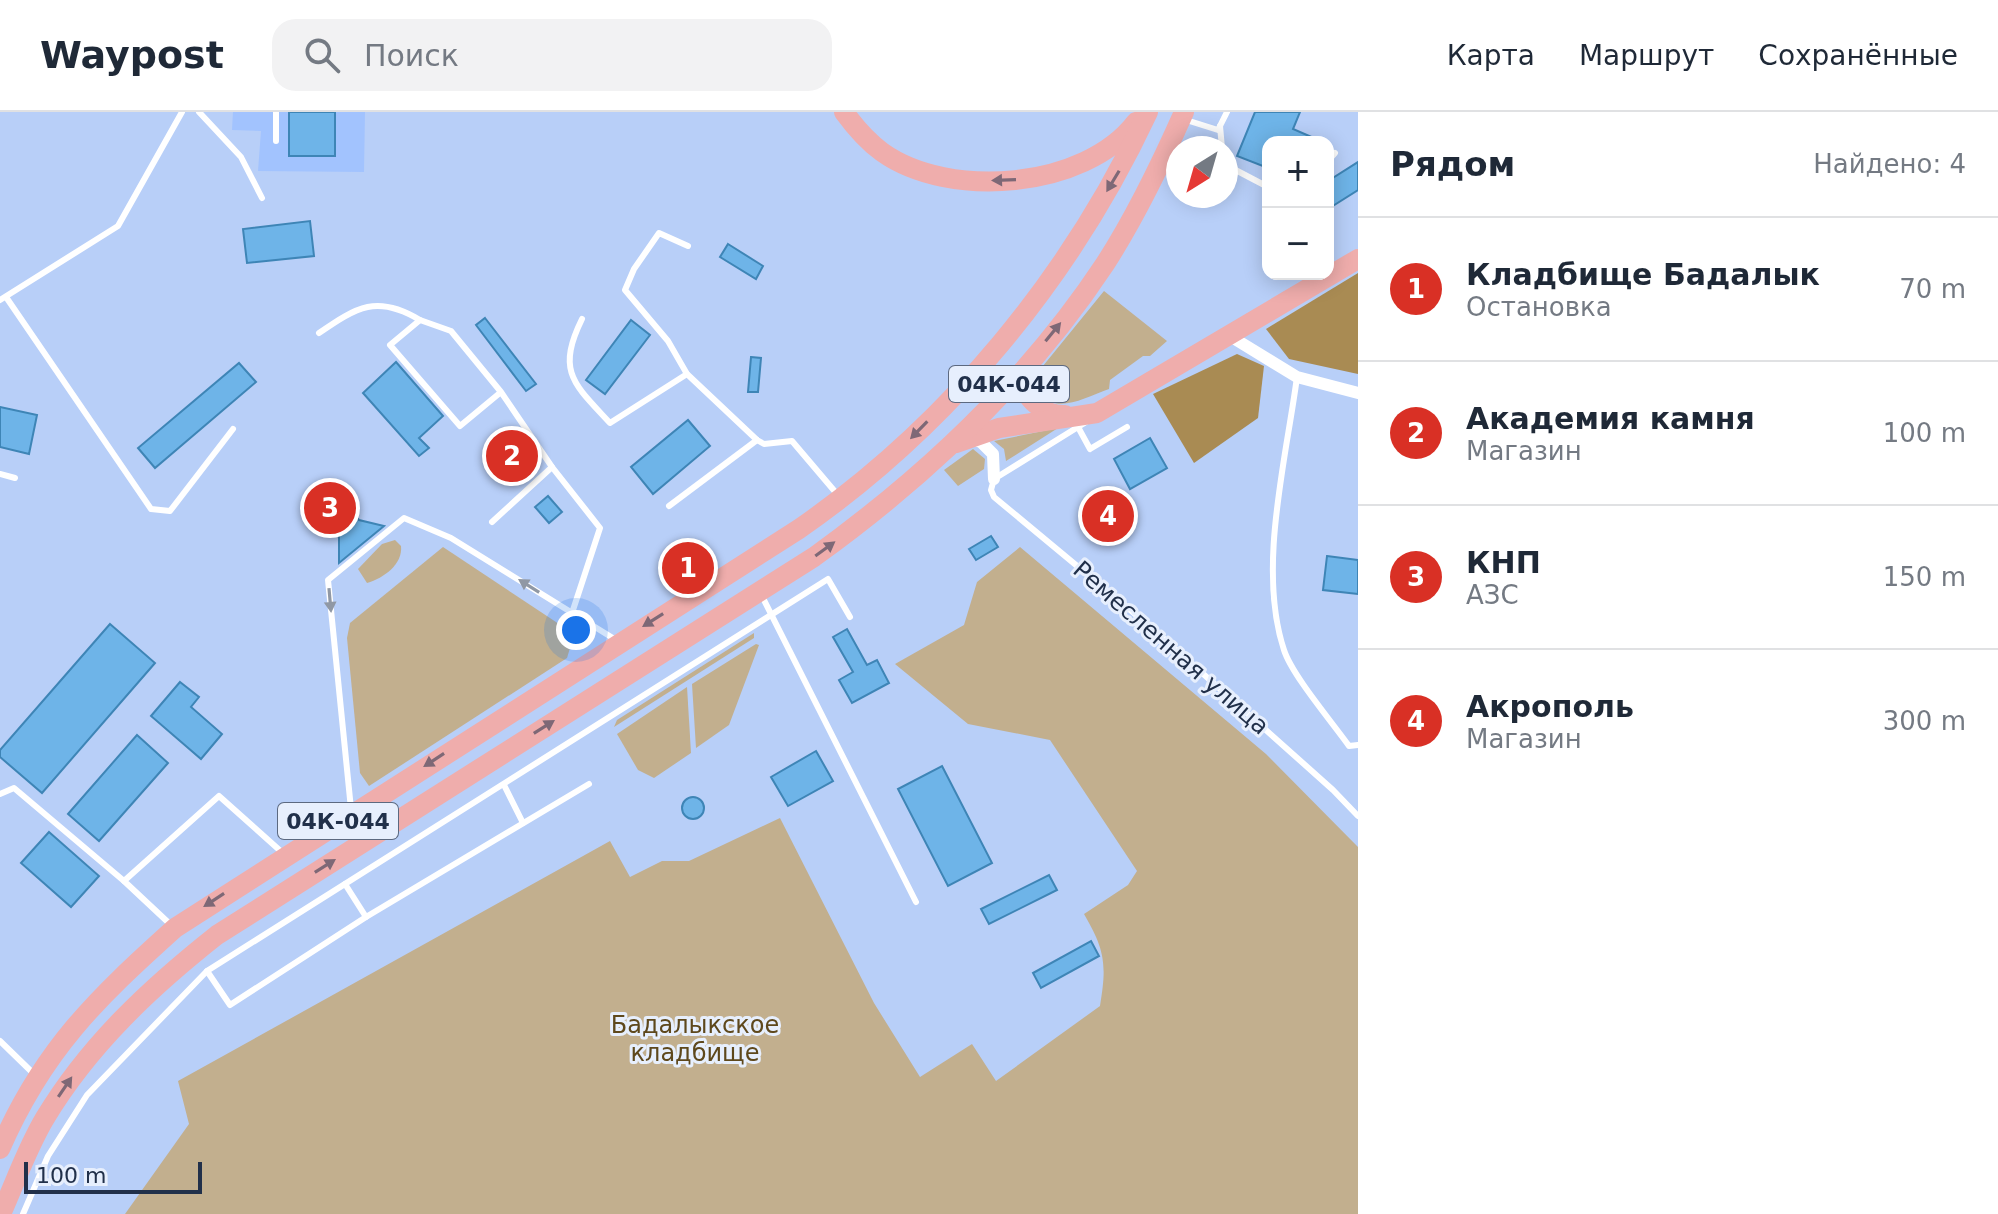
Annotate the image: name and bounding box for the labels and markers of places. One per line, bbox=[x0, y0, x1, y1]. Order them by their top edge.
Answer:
pin: 2 bbox=[486, 426, 538, 486]
pin: 3 bbox=[304, 478, 356, 538]
pin: 4 bbox=[1082, 486, 1134, 546]
pin: 1 bbox=[662, 538, 714, 598]

